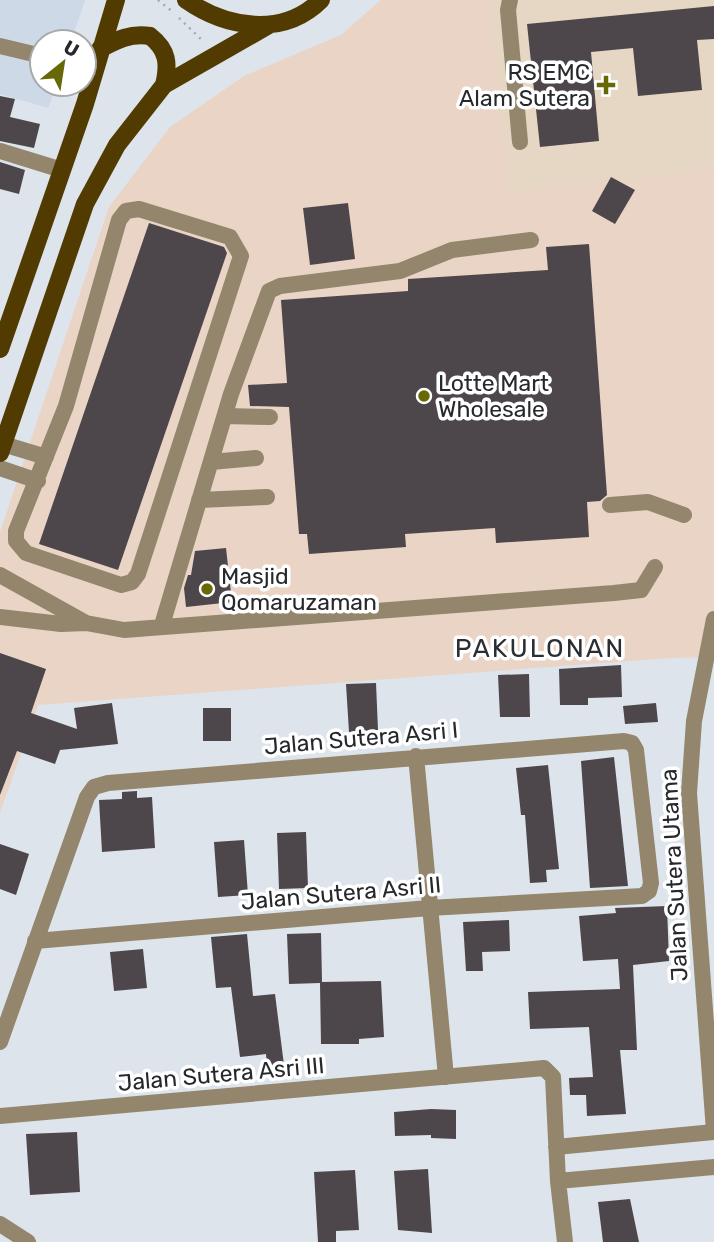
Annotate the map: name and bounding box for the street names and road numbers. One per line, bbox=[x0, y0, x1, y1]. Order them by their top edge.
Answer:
street label: Jalan Sutera Asri I bbox=[263, 716, 459, 760]
street label: Jalan Sutera Utama bbox=[654, 768, 694, 982]
street label: Jalan Sutera Asri II bbox=[240, 870, 442, 916]
street label: Jalan Sutera Asri III bbox=[117, 1051, 325, 1097]

